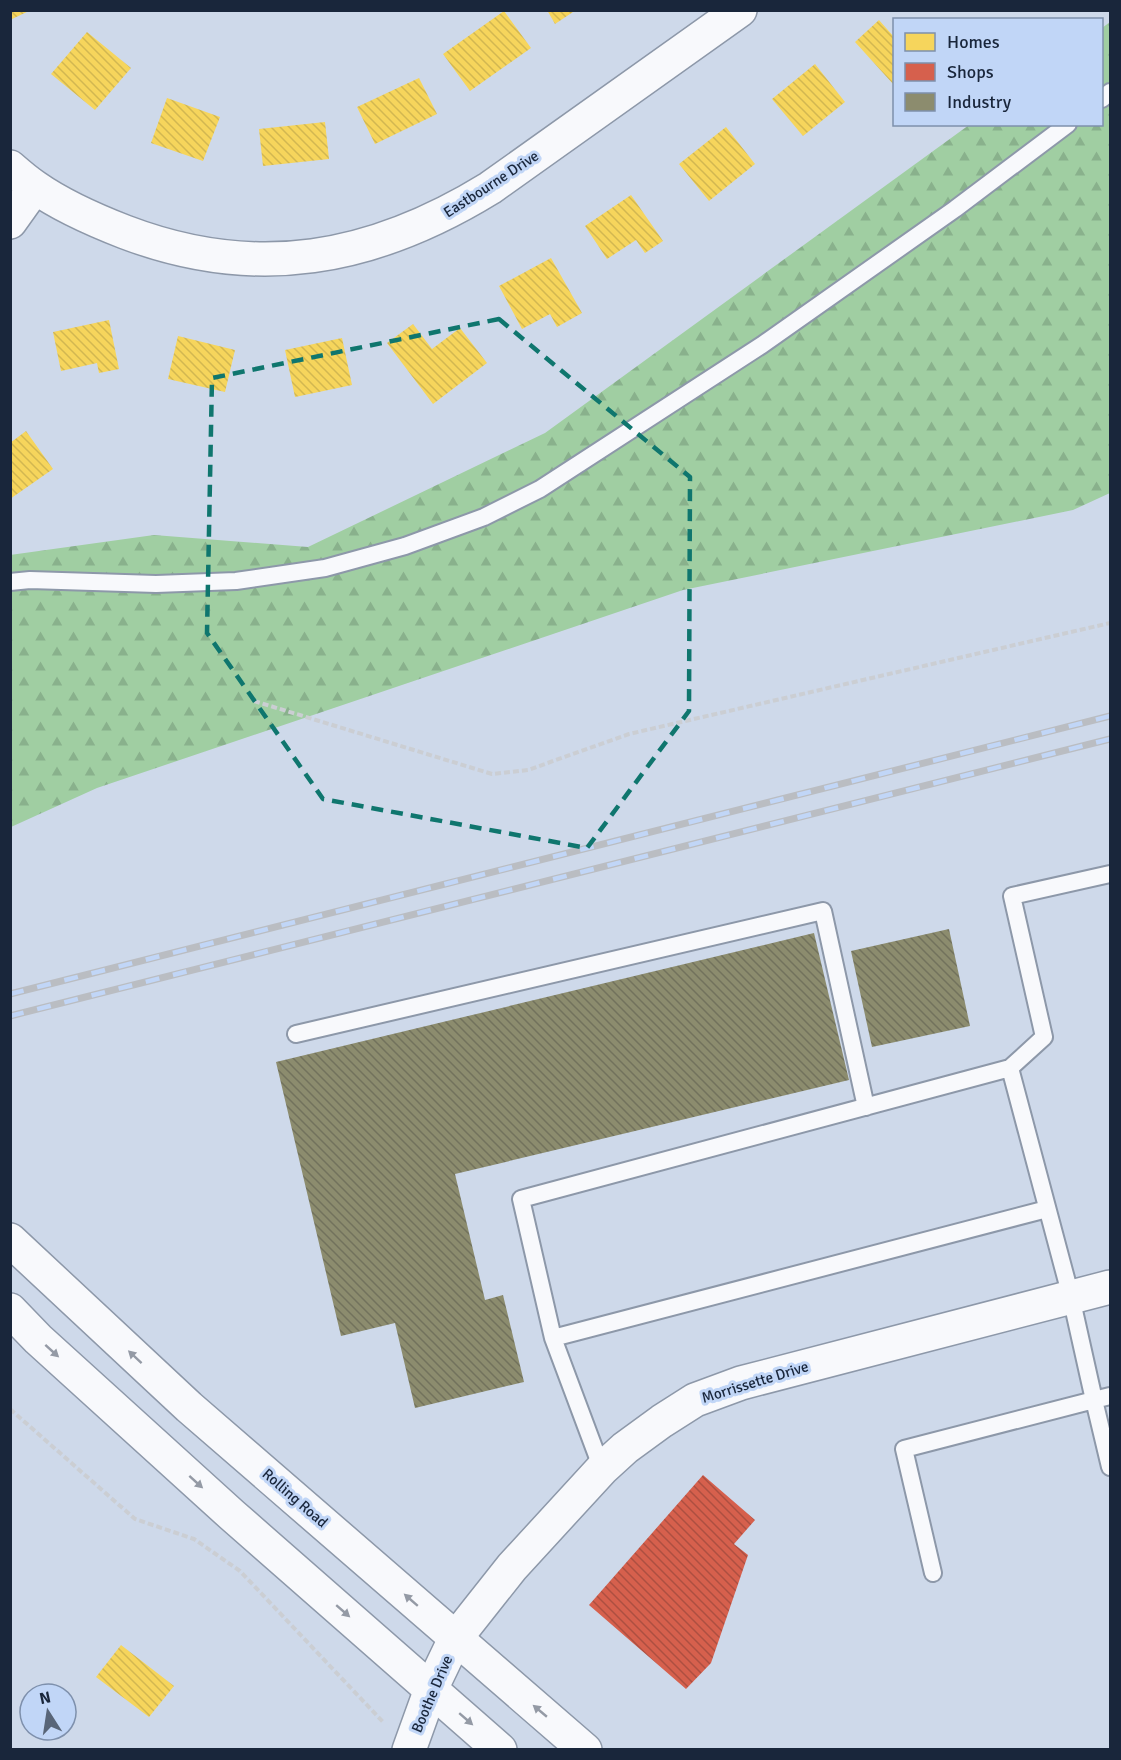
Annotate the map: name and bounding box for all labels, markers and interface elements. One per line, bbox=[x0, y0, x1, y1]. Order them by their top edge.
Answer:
legend bbox=[893, 18, 1103, 126]
text: Homes bbox=[947, 31, 1000, 53]
text: Shops bbox=[947, 61, 994, 83]
text: Industry bbox=[947, 91, 1012, 113]
street label: Eastbourne Drive bbox=[440, 147, 542, 221]
one-way arrow bbox=[44, 1344, 59, 1357]
one-way arrow bbox=[128, 1350, 142, 1364]
street label: Morrissette Drive bbox=[699, 1357, 811, 1407]
street label: Rolling Road bbox=[259, 1465, 331, 1531]
one-way arrow bbox=[189, 1475, 204, 1489]
one-way arrow bbox=[404, 1594, 419, 1607]
one-way arrow bbox=[335, 1604, 350, 1617]
street label: Boothe Drive bbox=[408, 1653, 456, 1735]
north arrow bbox=[18, 1682, 78, 1742]
text: N bbox=[38, 1687, 53, 1709]
one-way arrow bbox=[533, 1705, 548, 1718]
one-way arrow bbox=[458, 1712, 473, 1725]

